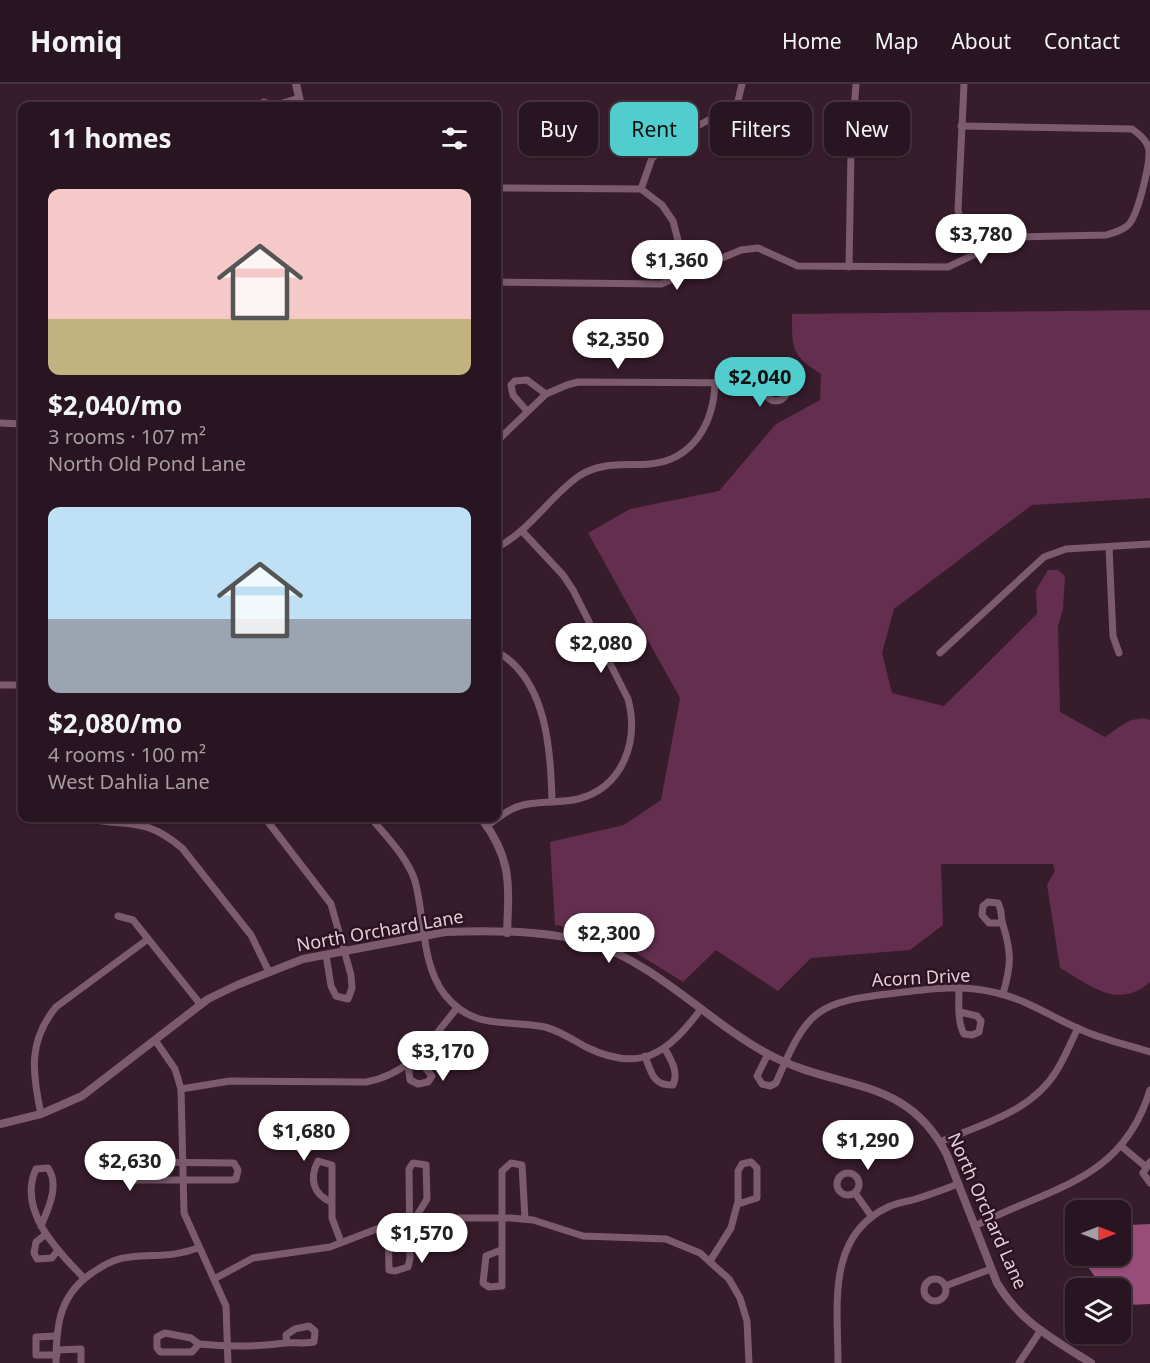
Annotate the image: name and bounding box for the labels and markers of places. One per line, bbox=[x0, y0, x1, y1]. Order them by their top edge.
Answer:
pin: $3,780 bbox=[932, 214, 1030, 265]
pin: $1,360 bbox=[628, 240, 726, 291]
pin: $2,350 bbox=[569, 319, 667, 370]
pin: $2,040 bbox=[711, 357, 809, 408]
pin: $2,080 bbox=[552, 623, 650, 674]
pin: $2,300 bbox=[560, 913, 658, 964]
pin: $3,170 bbox=[394, 1031, 492, 1082]
pin: $1,680 bbox=[255, 1111, 353, 1162]
pin: $1,290 bbox=[819, 1120, 917, 1171]
pin: $2,630 bbox=[81, 1141, 179, 1192]
pin: $1,570 bbox=[373, 1213, 471, 1264]

